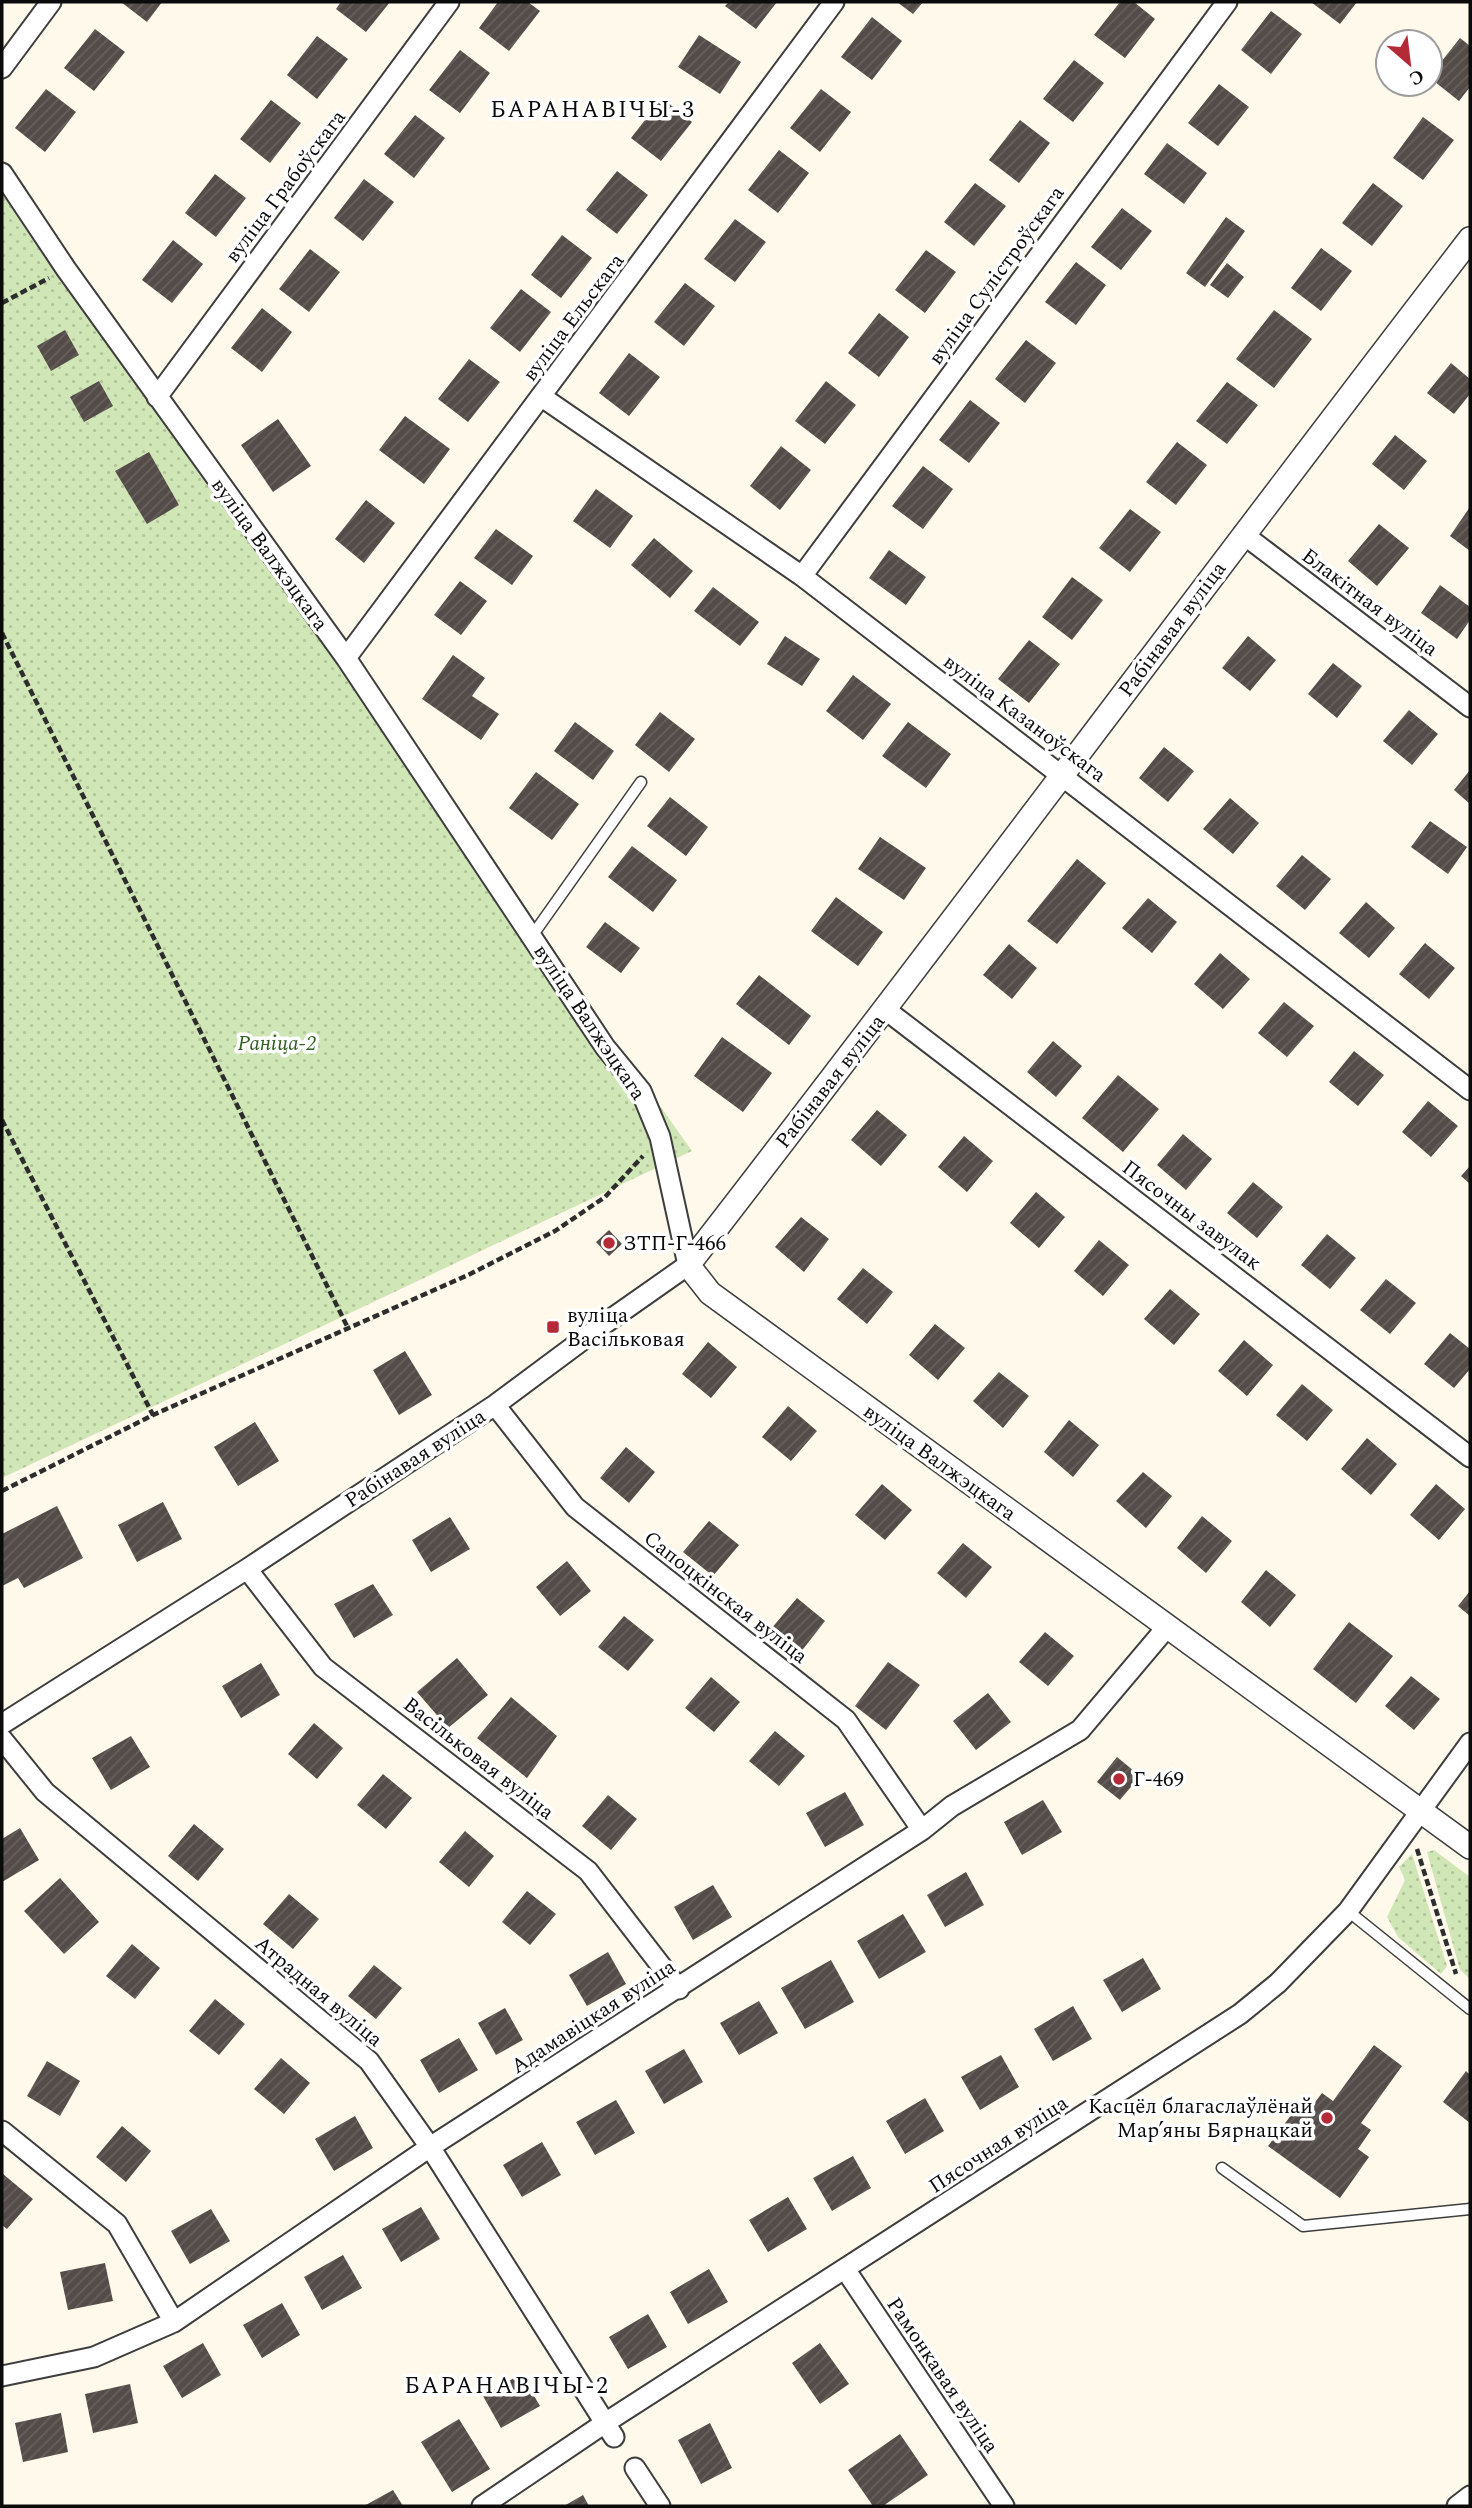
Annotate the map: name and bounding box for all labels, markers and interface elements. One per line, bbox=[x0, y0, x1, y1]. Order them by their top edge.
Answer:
north arrow bbox=[1374, 28, 1444, 98]
text: С bbox=[1404, 61, 1429, 93]
district label: БАРАНАВІЧЫ-3 bbox=[490, 93, 696, 128]
street label: вуліца Грабоўскага bbox=[217, 103, 355, 270]
street label: вуліца Сулістроўскага bbox=[921, 179, 1073, 372]
street label: вуліца Ельскага bbox=[515, 246, 633, 389]
street label: вуліца Валжэцкага bbox=[203, 471, 336, 638]
street label: Блакітная вуліца bbox=[1294, 541, 1445, 665]
street label: Рабінавая вуліца bbox=[1111, 554, 1235, 704]
street label: вуліца Казаноўскага bbox=[936, 647, 1113, 791]
street label: вуліца Валжэцкага bbox=[525, 938, 654, 1108]
street label: Рабінавая вуліца bbox=[768, 1007, 894, 1156]
park label: Раніца-2 bbox=[238, 1028, 316, 1060]
street label: Пясочны завулак bbox=[1115, 1153, 1268, 1279]
place label: ЗТП-Г-466 bbox=[623, 1228, 726, 1260]
marker: ЗТП-Г-466 bbox=[601, 1235, 617, 1251]
place label: вуліца Васільковая bbox=[567, 1300, 685, 1356]
marker: вуліца Васільковая bbox=[545, 1319, 561, 1335]
street label: вуліца Валжэцкага bbox=[856, 1396, 1023, 1530]
street label: Рабінавая вуліца bbox=[338, 1401, 493, 1517]
street label: Сапоцкінская вуліца bbox=[636, 1523, 815, 1673]
street label: Васільковая вуліца bbox=[396, 1689, 561, 1829]
place label: Г-469 bbox=[1133, 1764, 1184, 1796]
marker: Г-469 bbox=[1111, 1771, 1127, 1787]
street label: Атрадная вуліца bbox=[247, 1928, 390, 2056]
street label: Адамавіцкая вуліца bbox=[505, 1951, 683, 2082]
street label: Пясочная вуліца bbox=[922, 2087, 1075, 2202]
place label: Касцёл благаслаўлёнай Мар’яны Бярнацкай bbox=[1088, 2091, 1313, 2147]
marker: Касцёл благаслаўлёнай Мар’яны Бярнацкай bbox=[1319, 2110, 1335, 2126]
street label: Рамонкавая вуліца bbox=[878, 2291, 1007, 2461]
district label: БАРАНАВІЧЫ-2 bbox=[404, 2369, 610, 2404]

